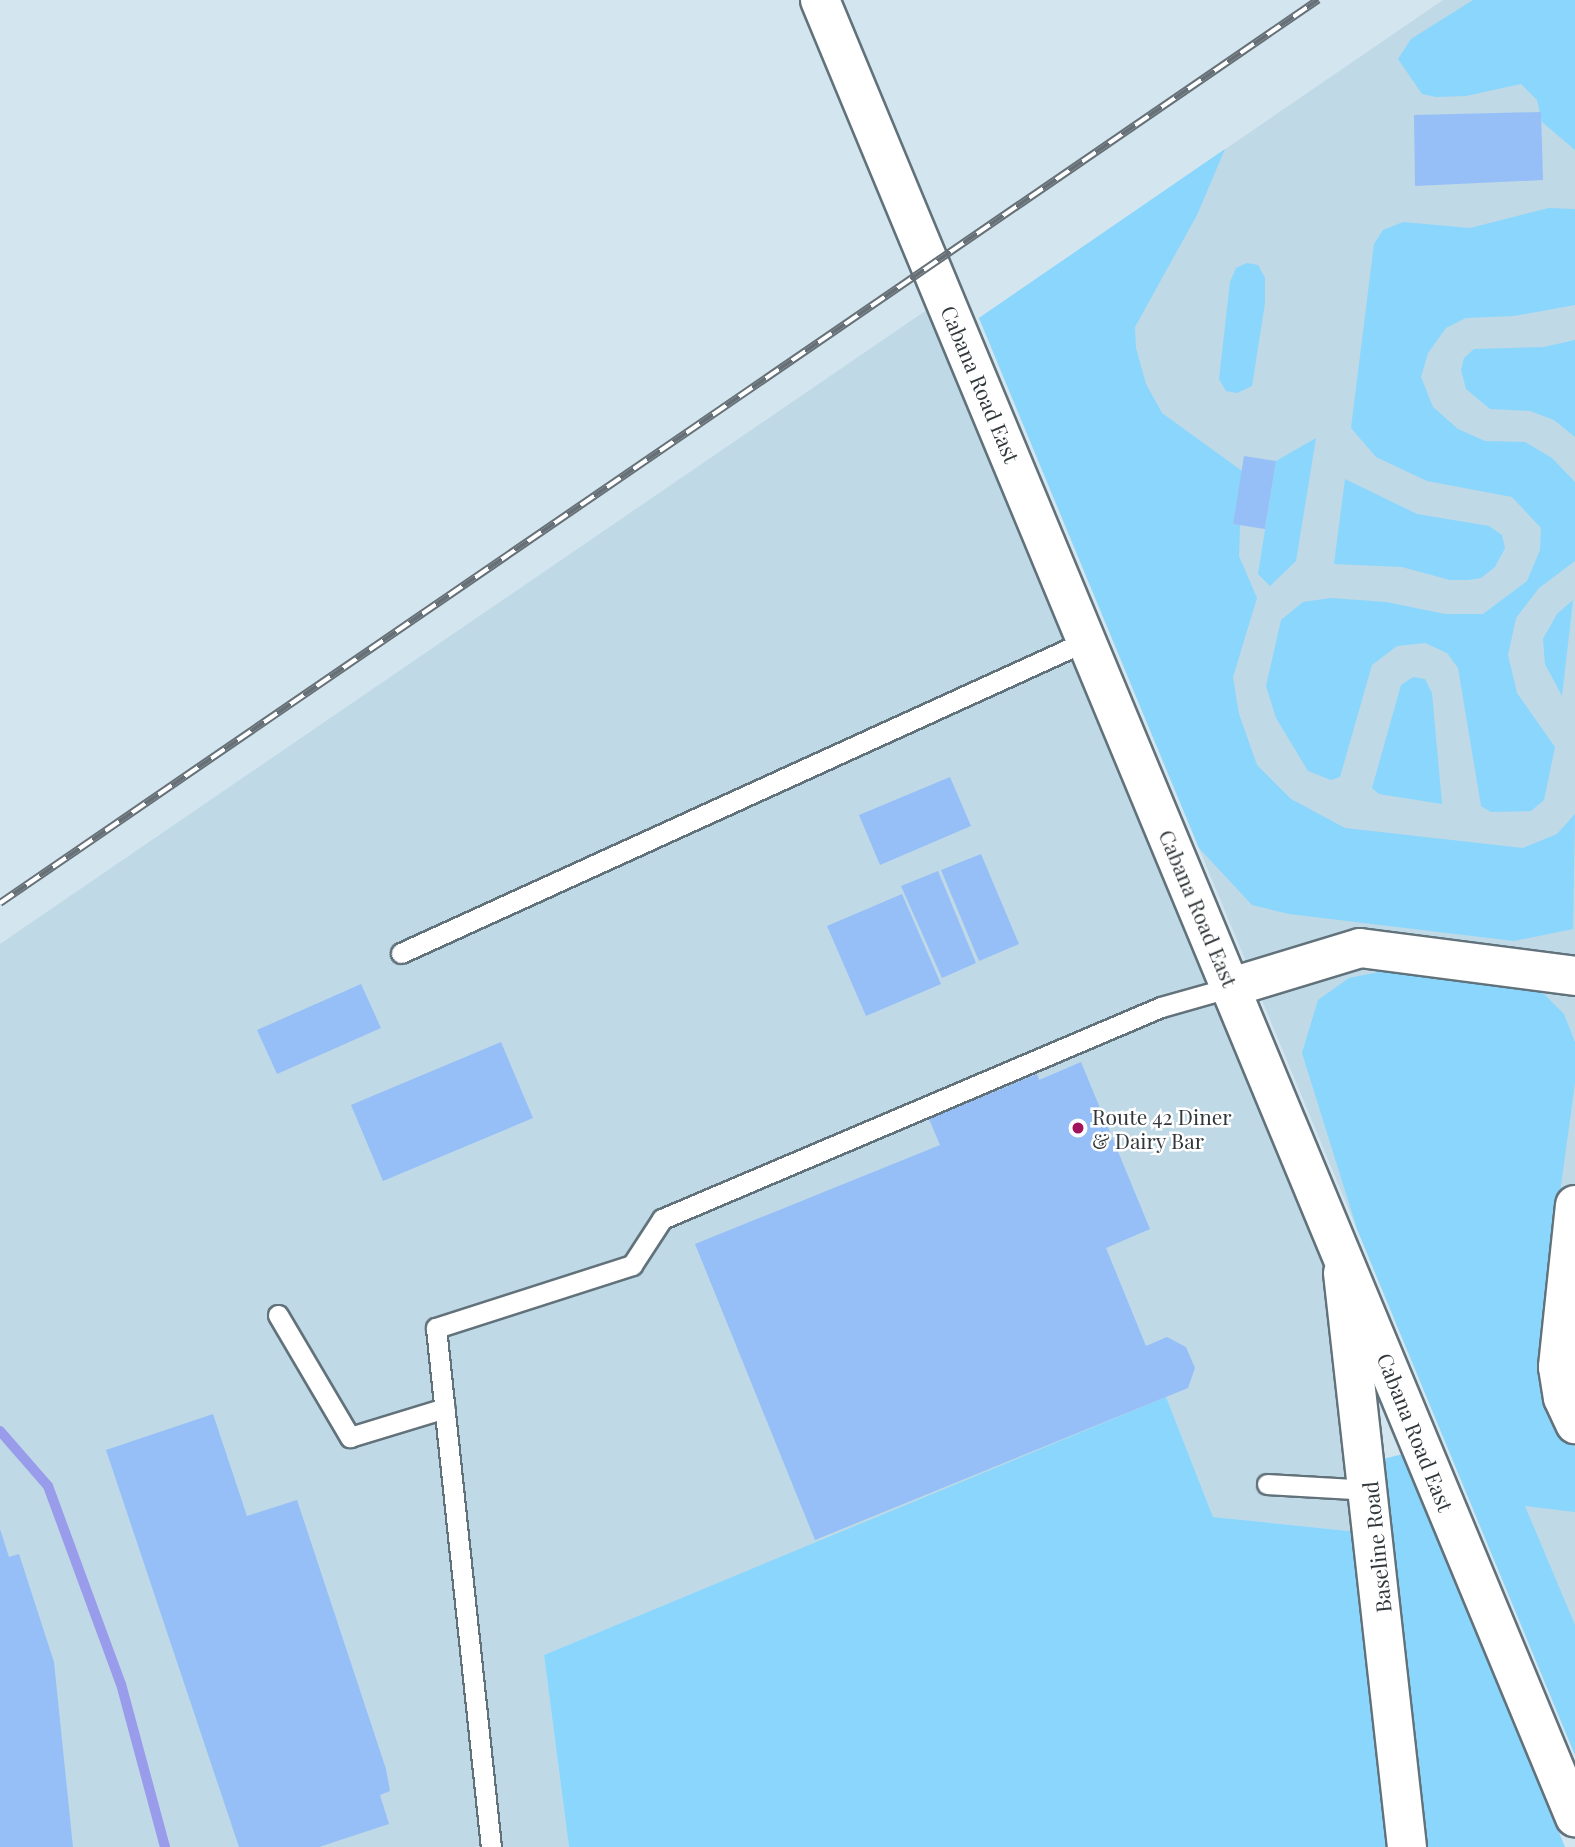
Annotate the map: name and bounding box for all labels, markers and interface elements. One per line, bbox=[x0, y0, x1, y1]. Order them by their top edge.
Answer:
street label: Cabana Road East bbox=[936, 302, 1026, 466]
street label: Cabana Road East bbox=[1154, 826, 1244, 990]
place label: Route 42 Diner & Dairy Bar bbox=[1092, 1103, 1232, 1153]
marker: Route 42 Diner & Dairy Bar bbox=[1070, 1120, 1086, 1136]
street label: Cabana Road East bbox=[1373, 1349, 1459, 1515]
street label: Baseline Road bbox=[1357, 1480, 1395, 1614]

